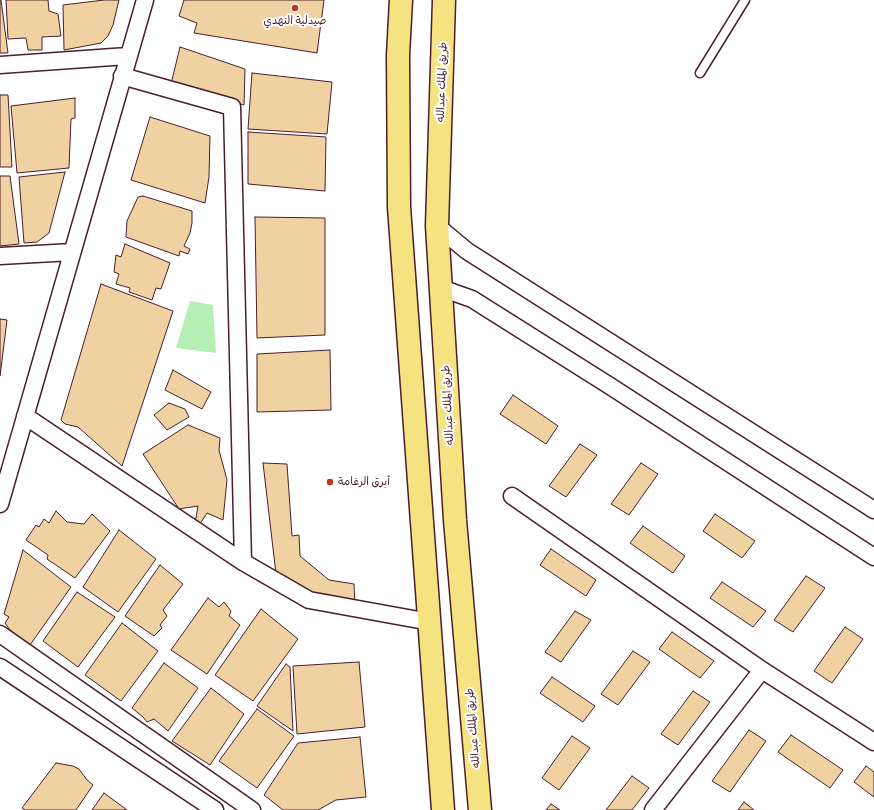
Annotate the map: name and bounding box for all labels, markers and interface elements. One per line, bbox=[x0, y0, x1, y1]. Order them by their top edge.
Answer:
marker: صيدلية النهدي bbox=[290, 3, 300, 13]
place label: صيدلية النهدي bbox=[264, 14, 326, 28]
street label: طريق الملك عبدالله bbox=[434, 42, 450, 122]
street label: طريق الملك عبدالله bbox=[439, 365, 457, 445]
place label: أبرق الرغامة bbox=[338, 475, 390, 489]
marker: أبرق الرغامة bbox=[325, 477, 335, 487]
street label: طريق الملك عبدالله bbox=[463, 687, 483, 769]

